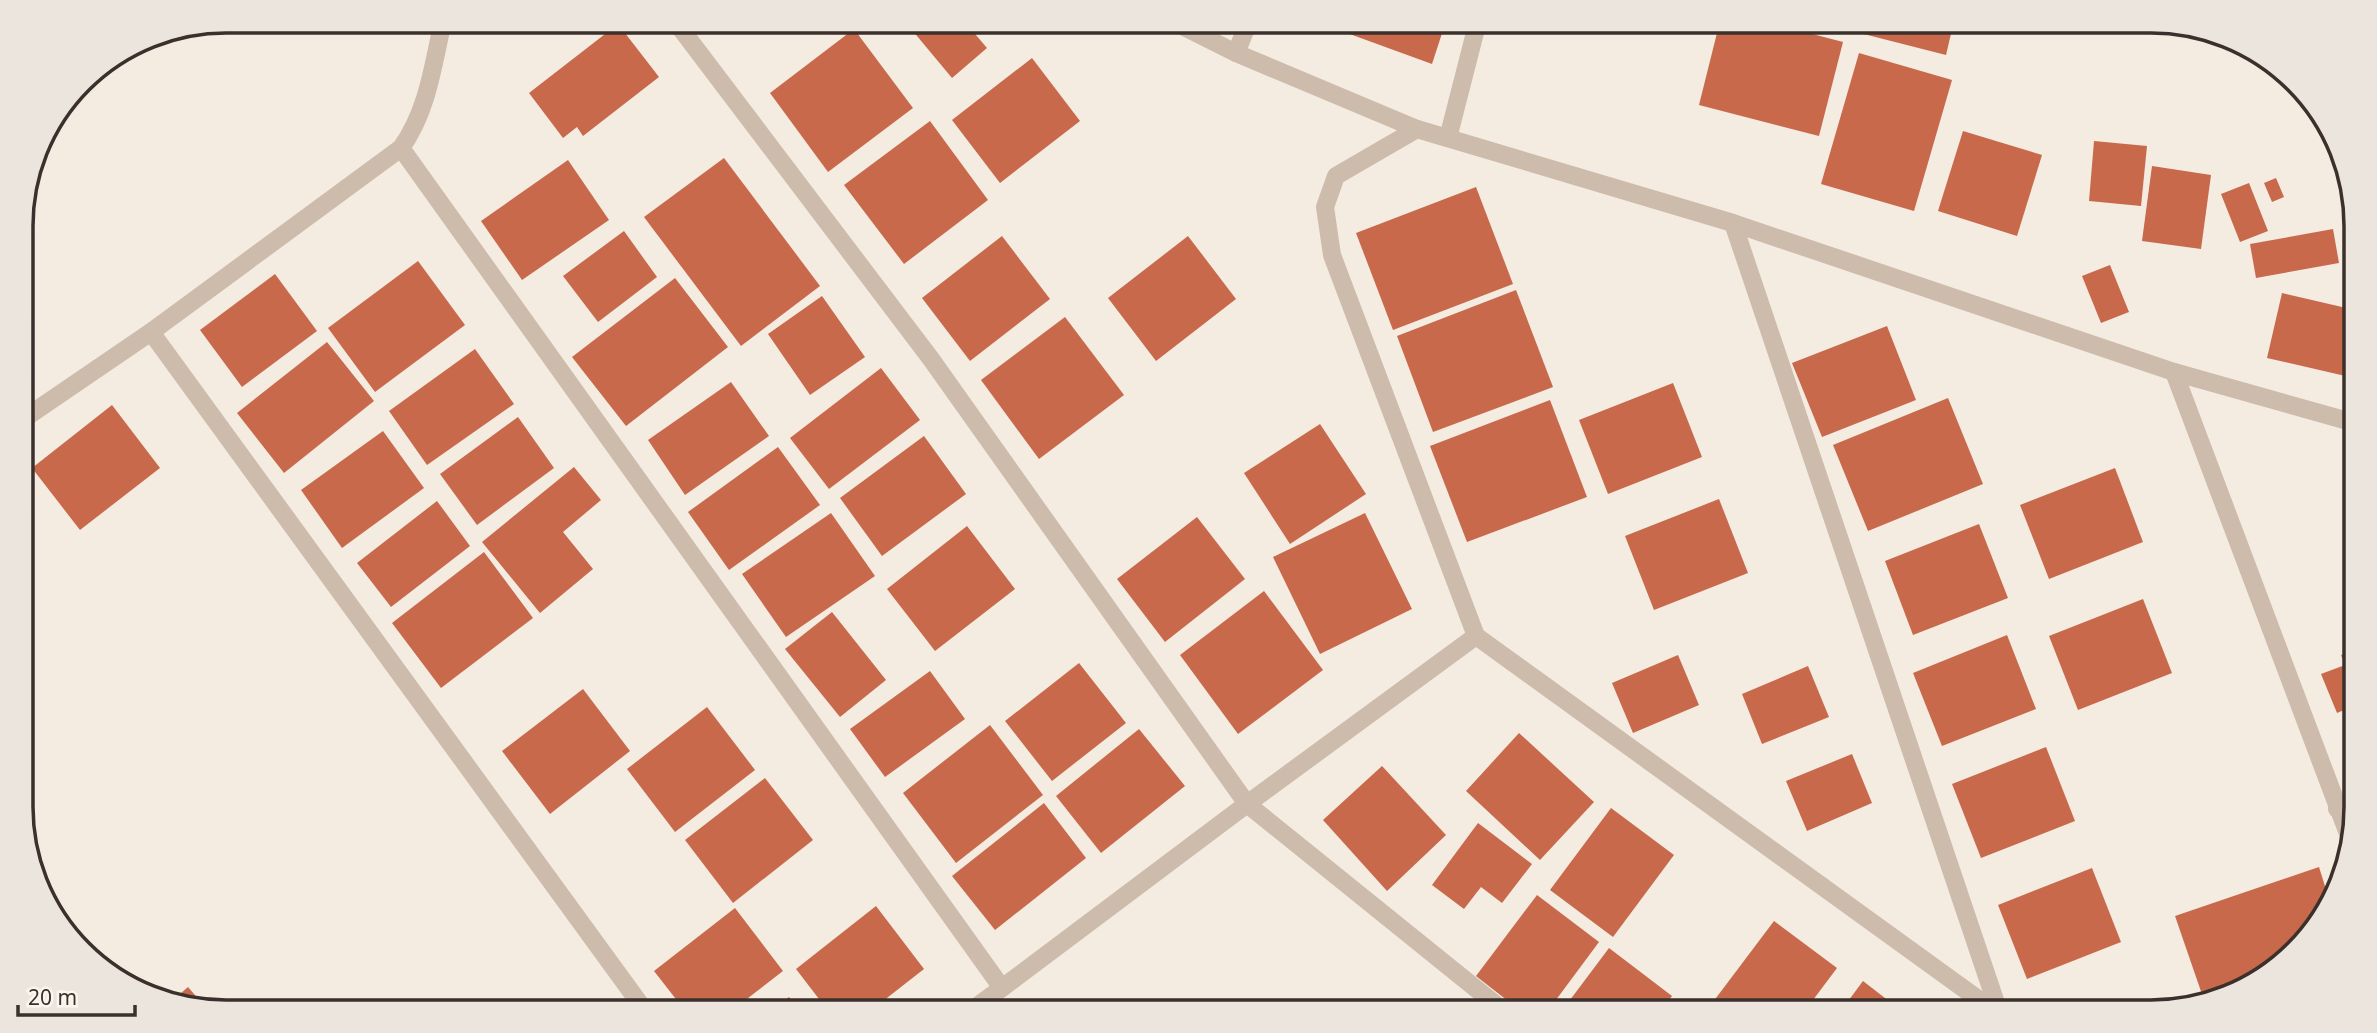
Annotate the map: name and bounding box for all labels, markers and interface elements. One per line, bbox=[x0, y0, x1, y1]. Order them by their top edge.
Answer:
scale bar bbox=[18, 974, 135, 1018]
text: 20 m bbox=[28, 983, 77, 1011]

